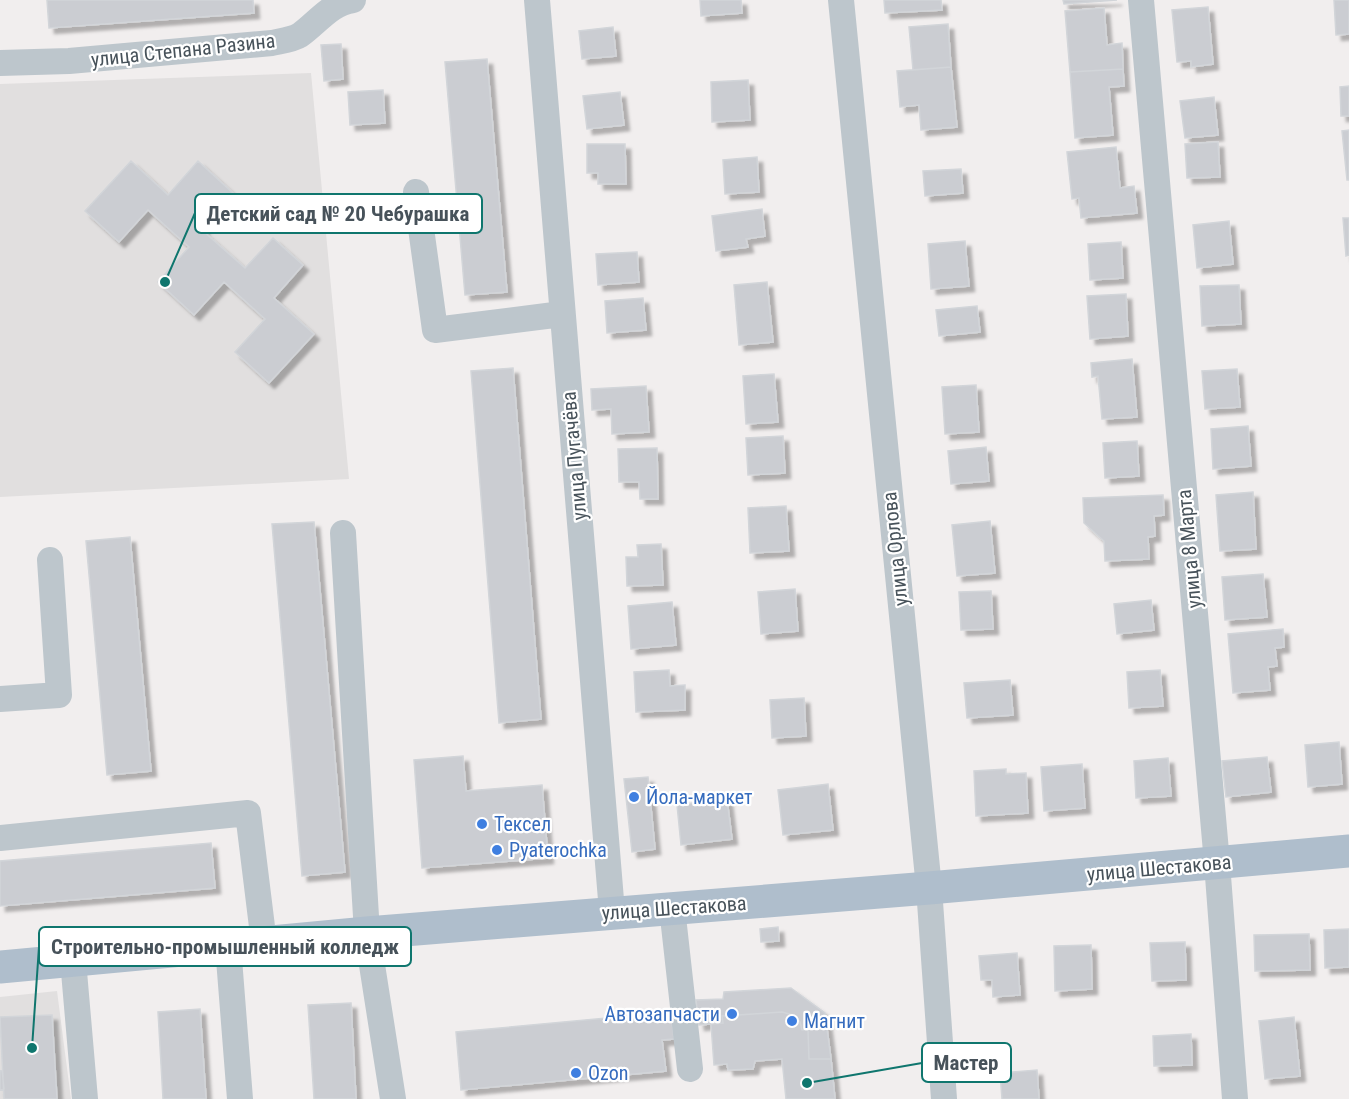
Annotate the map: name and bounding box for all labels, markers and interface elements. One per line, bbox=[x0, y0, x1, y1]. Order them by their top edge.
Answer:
street label: улица Степана Разина bbox=[90, 28, 276, 72]
callout: Детский сад № 20 Чебурашка bbox=[195, 194, 482, 233]
text: Детский сад № 20 Чебурашка bbox=[207, 202, 470, 226]
street label: улица Пугачёва bbox=[556, 391, 592, 521]
street label: улица 8 Марта bbox=[1172, 489, 1206, 609]
street label: улица Орлова bbox=[877, 491, 913, 607]
place label: Йола-маркет bbox=[646, 785, 753, 809]
marker: Йола-маркет bbox=[627, 790, 641, 804]
place label: Тексел bbox=[494, 812, 551, 836]
marker: Тексел bbox=[475, 817, 489, 831]
place label: Pyaterochka bbox=[509, 838, 607, 862]
marker: Pyaterochka bbox=[490, 843, 504, 857]
street label: улица Шестакова bbox=[1086, 850, 1232, 886]
street label: улица Шестакова bbox=[601, 891, 747, 925]
callout: Строительно-промышленный колледж bbox=[39, 927, 411, 966]
text: Строительно-промышленный колледж bbox=[51, 935, 399, 959]
place label: Автозапчасти bbox=[605, 1002, 720, 1026]
marker: Автозапчасти bbox=[725, 1007, 739, 1021]
place label: Магнит bbox=[804, 1009, 865, 1033]
marker: Магнит bbox=[785, 1014, 799, 1028]
callout: Мастер bbox=[922, 1043, 1011, 1082]
text: Мастер bbox=[934, 1051, 998, 1075]
place label: Ozon bbox=[588, 1061, 628, 1085]
marker: Ozon bbox=[569, 1066, 583, 1080]

